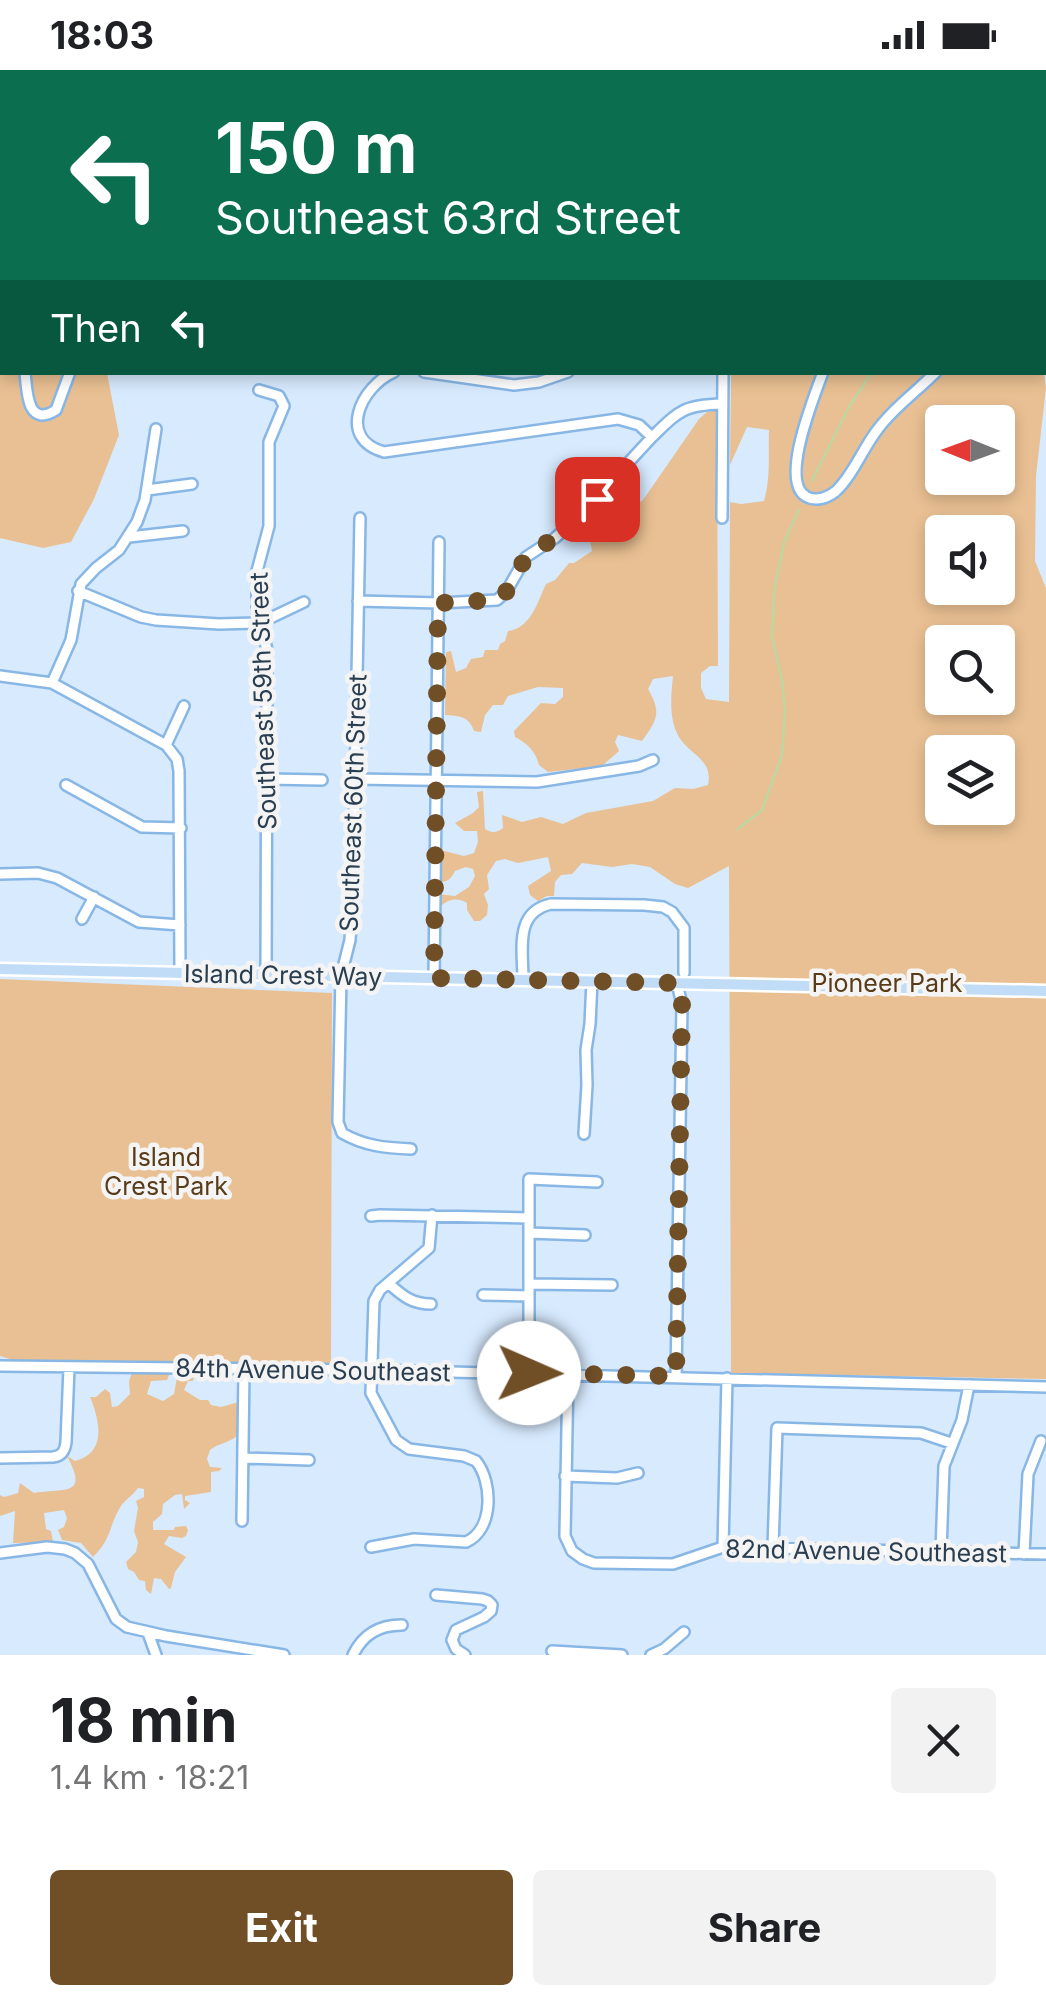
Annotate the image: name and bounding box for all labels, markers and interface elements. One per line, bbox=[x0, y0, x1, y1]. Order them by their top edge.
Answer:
text: 18:03 bbox=[50, 12, 154, 58]
text: 150 m bbox=[215, 105, 418, 190]
icon: left bbox=[50, 110, 180, 240]
text: Southeast 63rd Street bbox=[215, 190, 681, 245]
icon: left bbox=[162, 300, 217, 355]
text: Then bbox=[50, 305, 142, 351]
north arrow bbox=[925, 405, 1015, 495]
map controls bbox=[925, 405, 1015, 825]
pin bbox=[555, 457, 640, 542]
icon: arrive bbox=[570, 472, 625, 527]
button: sound bbox=[925, 515, 1015, 605]
street label: Southeast 59th Street bbox=[244, 572, 282, 830]
button: search bbox=[925, 625, 1015, 715]
street label: Southeast 60th Street bbox=[334, 673, 372, 933]
button: layers bbox=[925, 735, 1015, 825]
street label: Island Crest Way bbox=[184, 958, 382, 992]
park label: Pioneer Park bbox=[812, 968, 963, 998]
park label: Island Crest Park bbox=[104, 1142, 228, 1201]
position arrow bbox=[477, 1321, 581, 1425]
street label: 84th Avenue Southeast bbox=[175, 1353, 451, 1387]
street label: 82nd Avenue Southeast bbox=[725, 1534, 1007, 1568]
text: 18 min bbox=[50, 1684, 238, 1756]
button: close bbox=[891, 1688, 996, 1793]
text: 1.4 km · 18:21 bbox=[50, 1758, 249, 1797]
button: Exit bbox=[50, 1870, 513, 1985]
button: Share bbox=[533, 1870, 996, 1985]

